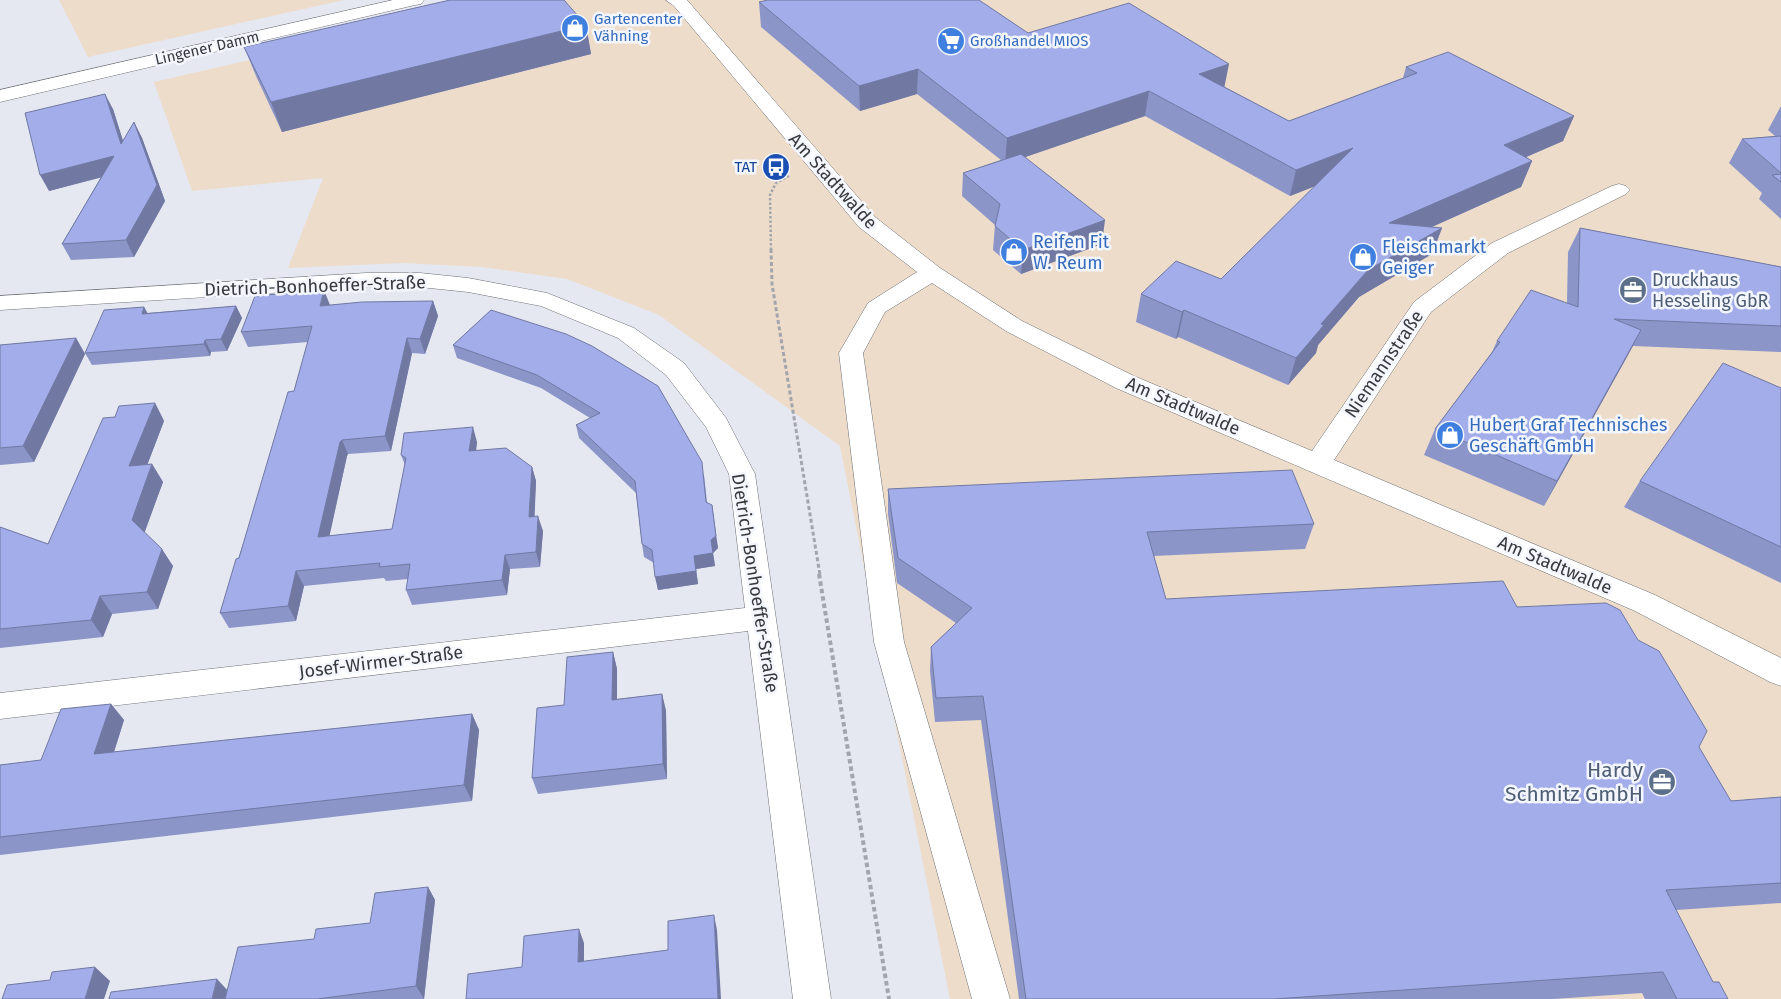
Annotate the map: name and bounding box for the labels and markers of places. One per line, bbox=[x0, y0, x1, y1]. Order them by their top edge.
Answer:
place label: Gartencenter Vähning bbox=[594, 10, 683, 45]
shop icon: Gartencenter Vähning bbox=[560, 13, 590, 43]
supermarket icon: Großhandel MIOS bbox=[936, 26, 966, 56]
place label: Großhandel MIOS bbox=[970, 32, 1088, 50]
bus stop icon: TAT bbox=[761, 152, 791, 182]
place label: TAT bbox=[734, 158, 757, 176]
place label: Reifen Fit W. Reum bbox=[1033, 231, 1110, 274]
place label: Fleischmarkt Geiger bbox=[1382, 236, 1487, 279]
shop icon: Reifen Fit W. Reum bbox=[999, 237, 1029, 267]
shop icon: Fleischmarkt Geiger bbox=[1348, 242, 1378, 272]
place label: Druckhaus Hesseling GbR bbox=[1652, 269, 1769, 312]
office icon: Druckhaus Hesseling GbR bbox=[1618, 275, 1648, 305]
place label: Hubert Graf Technisches Geschäft GmbH bbox=[1469, 414, 1667, 457]
shop icon: Hubert Graf Technisches Geschäft GmbH bbox=[1435, 420, 1465, 450]
place label: Hardy Schmitz GmbH bbox=[1505, 757, 1644, 807]
office icon: Hardy Schmitz GmbH bbox=[1647, 767, 1677, 797]

